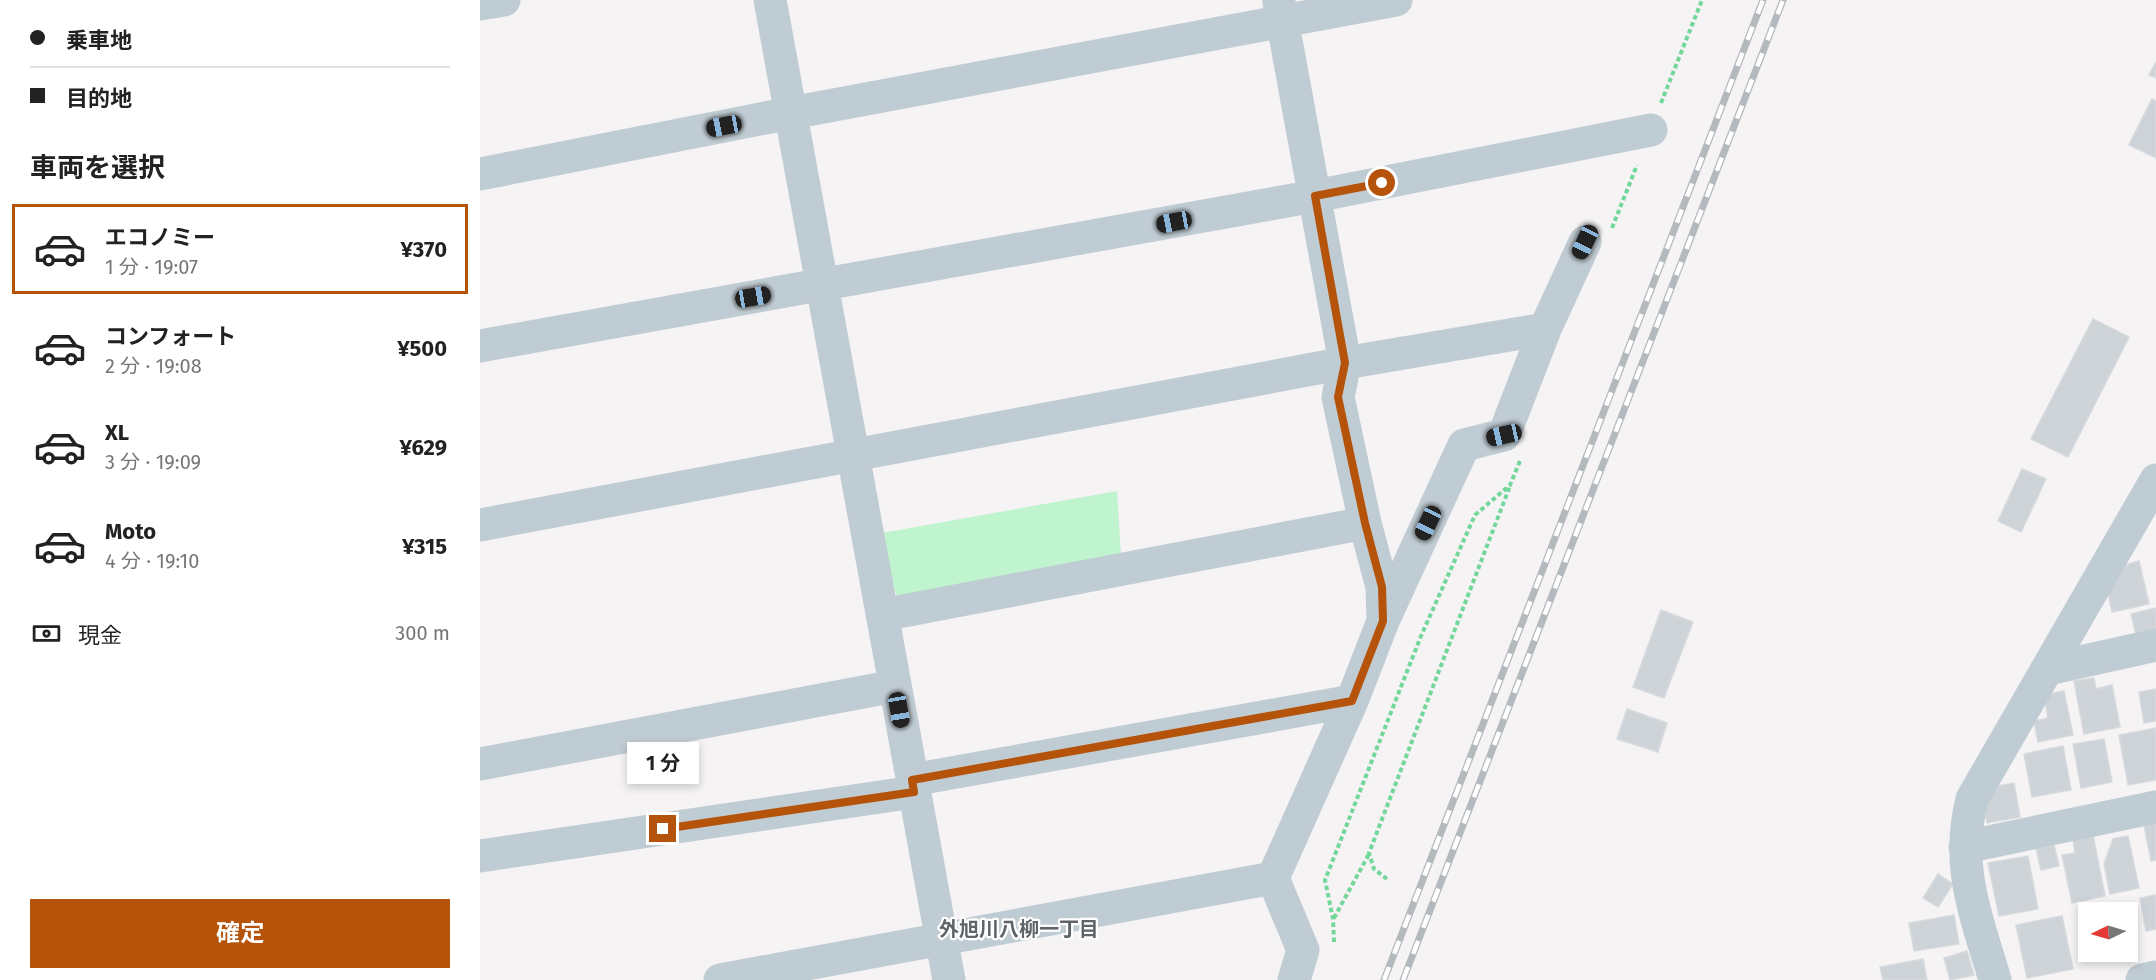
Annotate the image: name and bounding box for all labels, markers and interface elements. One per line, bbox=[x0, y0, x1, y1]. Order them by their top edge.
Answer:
text: 乗車地 bbox=[66, 27, 132, 54]
text: 目的地 bbox=[66, 85, 132, 112]
car bbox=[705, 114, 743, 138]
text: 車両を選択 bbox=[30, 152, 165, 184]
route start bbox=[1368, 169, 1395, 196]
car bbox=[1155, 210, 1193, 234]
icon: car bbox=[33, 222, 87, 276]
car bbox=[1569, 222, 1601, 262]
text: エコノミー bbox=[105, 224, 215, 251]
text: ¥370 bbox=[401, 236, 447, 263]
text: 1 分 · 19:07 bbox=[105, 255, 198, 279]
car bbox=[734, 285, 772, 309]
icon: car bbox=[33, 321, 87, 375]
text: コンフォート bbox=[105, 323, 236, 350]
text: ¥500 bbox=[397, 335, 447, 362]
text: 2 分 · 19:08 bbox=[105, 354, 202, 378]
text: XL bbox=[105, 419, 129, 446]
icon: car bbox=[33, 420, 87, 474]
car bbox=[1484, 422, 1524, 448]
text: ¥629 bbox=[400, 434, 447, 461]
text: 3 分 · 19:09 bbox=[105, 450, 201, 474]
car bbox=[1412, 503, 1444, 543]
text: Moto bbox=[105, 518, 156, 545]
icon: car bbox=[33, 519, 87, 573]
text: ¥315 bbox=[402, 533, 447, 560]
text: 4 分 · 19:10 bbox=[105, 549, 199, 573]
icon: cash bbox=[30, 617, 63, 650]
text: 300 m bbox=[395, 621, 450, 645]
text: 現金 bbox=[78, 622, 122, 649]
car bbox=[887, 691, 911, 729]
callout: 1 分 bbox=[627, 742, 699, 784]
text: 1 分 bbox=[646, 751, 680, 775]
route end bbox=[649, 815, 676, 842]
button: 確定 bbox=[30, 899, 450, 968]
north arrow bbox=[2078, 902, 2138, 962]
map controls bbox=[2078, 902, 2138, 962]
district label: 外旭川八柳一丁目 bbox=[939, 917, 1099, 941]

